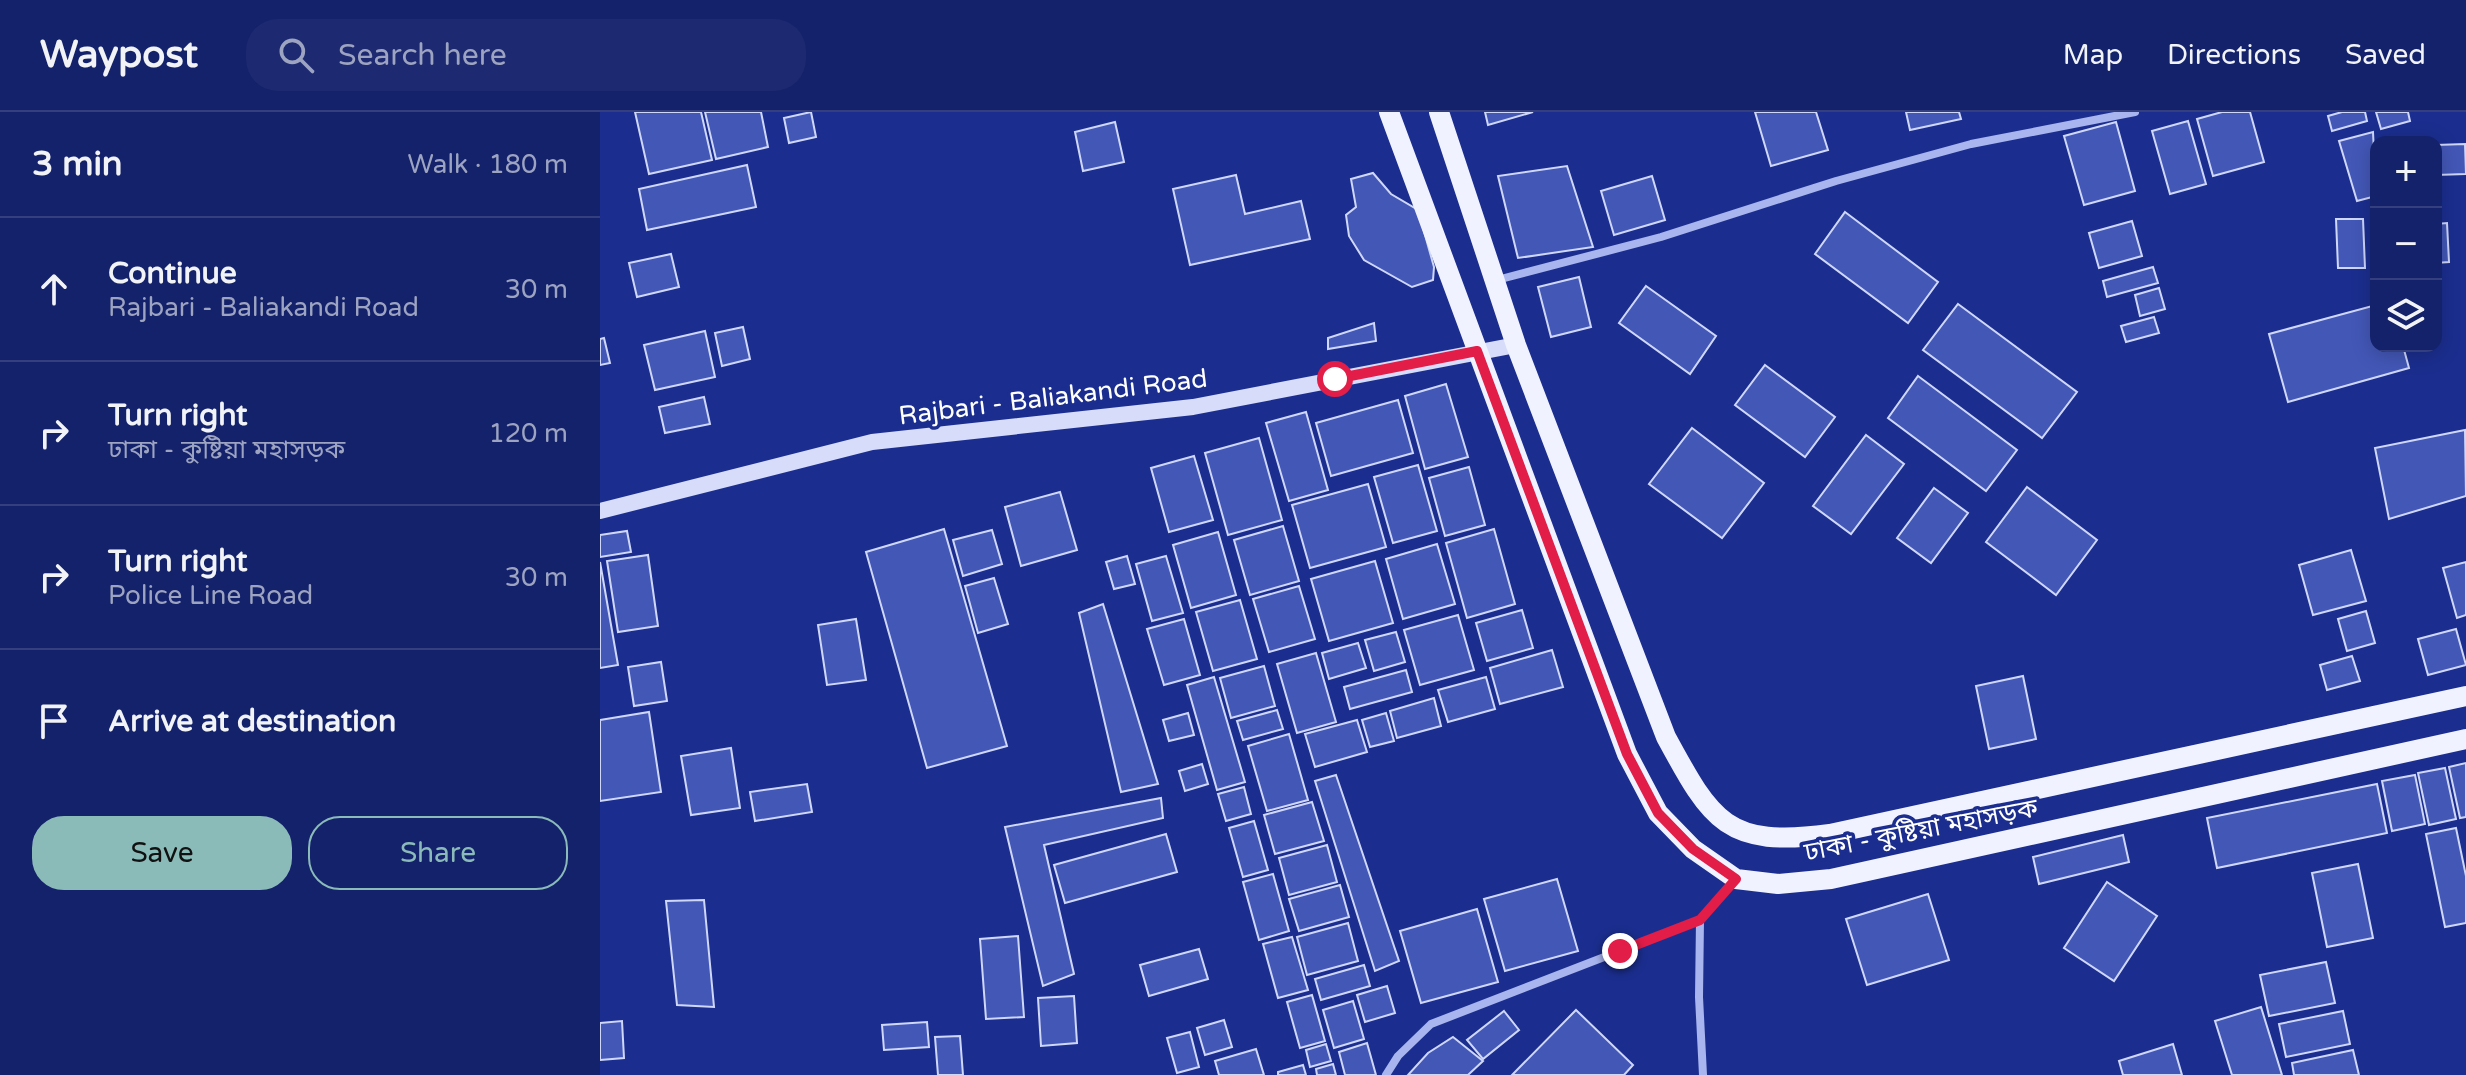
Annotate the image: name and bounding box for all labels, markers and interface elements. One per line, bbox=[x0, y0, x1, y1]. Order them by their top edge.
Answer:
search box bbox=[246, 19, 806, 91]
text: Waypost bbox=[40, 32, 198, 78]
icon: search bbox=[274, 33, 318, 77]
text: Search here bbox=[338, 37, 507, 74]
text: Map bbox=[2063, 38, 2123, 72]
text: Directions bbox=[2167, 38, 2301, 72]
text: Saved bbox=[2345, 38, 2426, 72]
map controls bbox=[2370, 136, 2442, 352]
button: + bbox=[2370, 136, 2442, 208]
text: 3 min bbox=[32, 144, 123, 185]
text: Walk · 180 m bbox=[408, 149, 568, 180]
button: − bbox=[2370, 208, 2442, 280]
text: Continue bbox=[108, 255, 237, 292]
icon: ahead bbox=[32, 267, 76, 311]
text: 30 m bbox=[505, 274, 568, 305]
button: layers bbox=[2370, 280, 2442, 352]
text: Rajbari - Baliakandi Road bbox=[108, 292, 419, 323]
route start bbox=[1317, 361, 1353, 397]
street label: Rajbari - Baliakandi Road bbox=[897, 363, 1209, 431]
text: Turn right bbox=[108, 397, 248, 434]
icon: right bbox=[32, 411, 76, 455]
text: 120 m bbox=[488, 418, 568, 449]
text: ঢাকা - কুষ্টিয়া মহাসড়ক bbox=[108, 434, 345, 465]
text: Turn right bbox=[108, 543, 248, 580]
icon: right bbox=[32, 555, 76, 599]
text: 30 m bbox=[505, 562, 568, 593]
text: Police Line Road bbox=[108, 580, 313, 611]
icon: arrive bbox=[32, 699, 76, 743]
text: Arrive at destination bbox=[108, 703, 396, 740]
street label: ঢাকা - কুষ্টিয়া মহাসড়ক bbox=[1801, 792, 2041, 868]
button: Save bbox=[32, 816, 292, 890]
button: Share bbox=[308, 816, 568, 890]
route end bbox=[1602, 933, 1638, 969]

